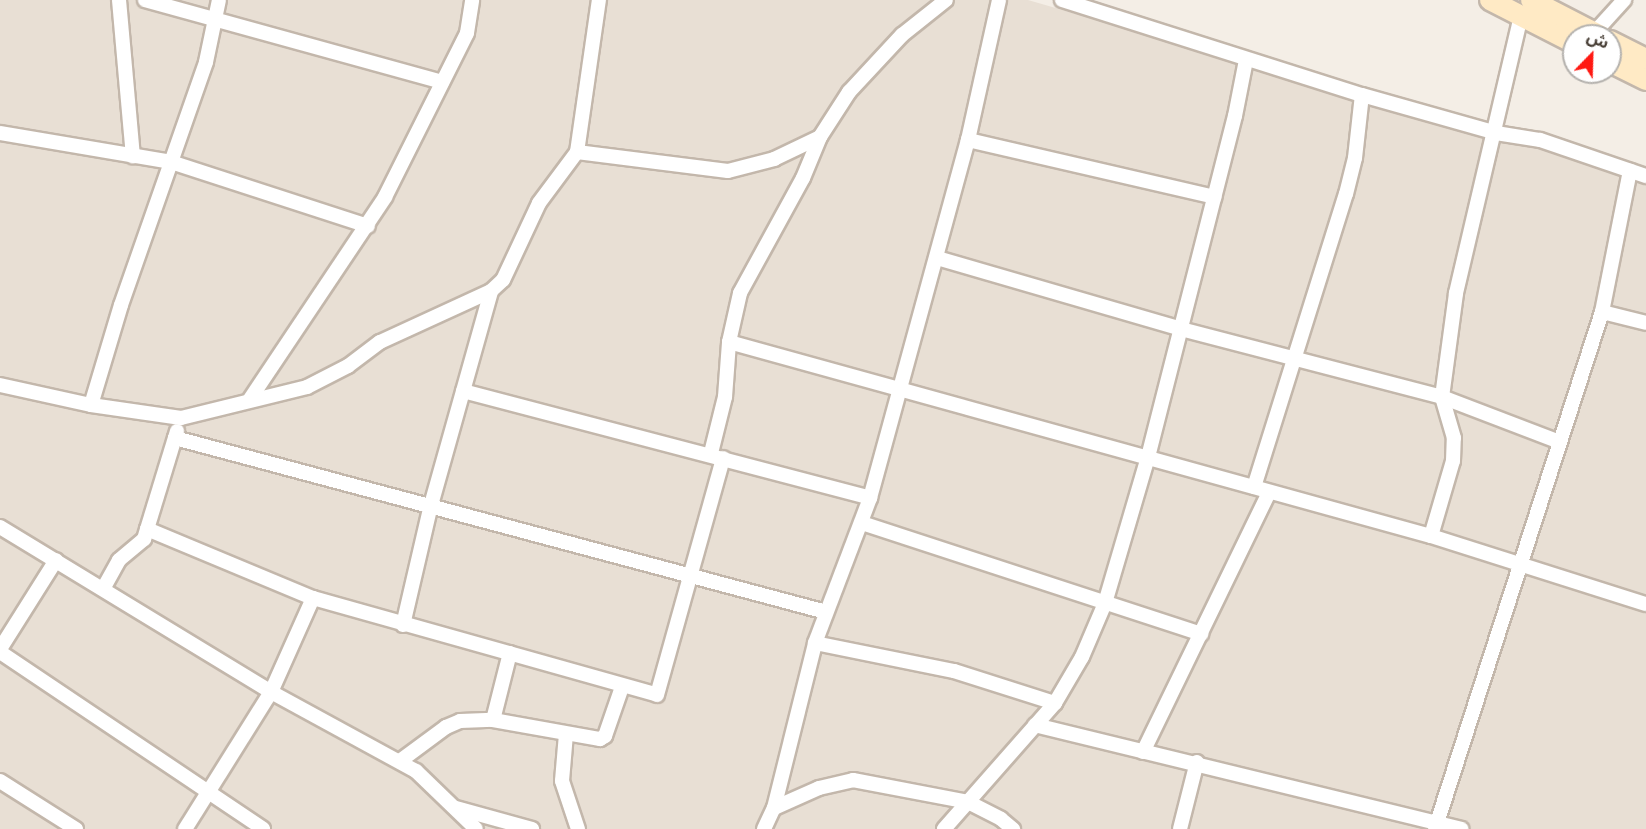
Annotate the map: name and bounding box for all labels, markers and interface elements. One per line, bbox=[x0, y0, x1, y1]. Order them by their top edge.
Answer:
north arrow bbox=[1562, 24, 1622, 84]
text: ش bbox=[1584, 26, 1612, 53]

